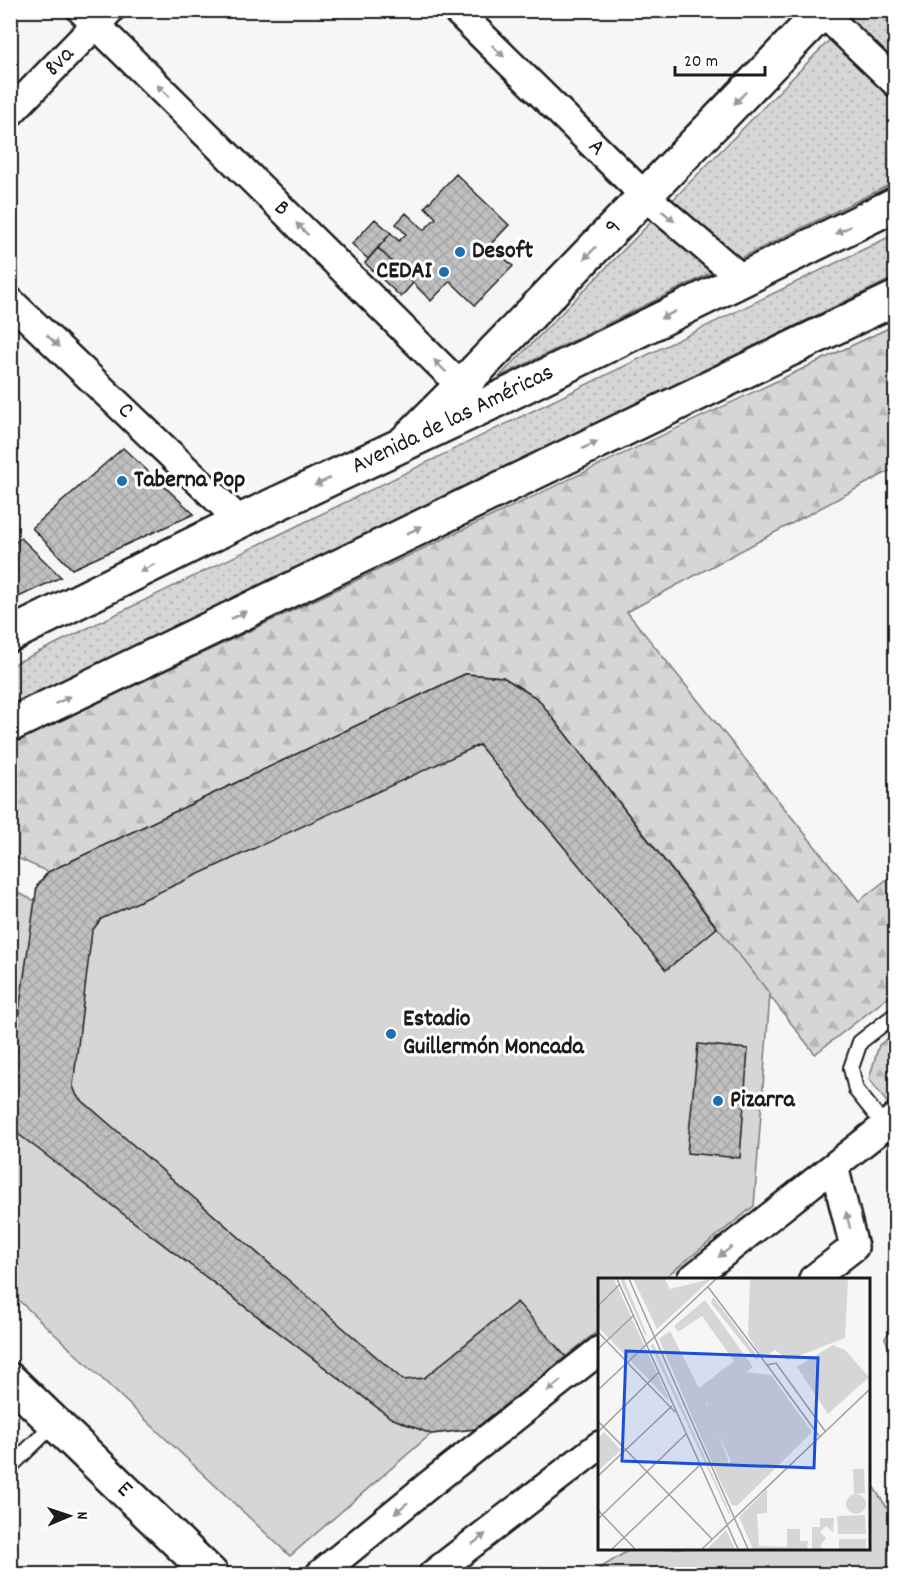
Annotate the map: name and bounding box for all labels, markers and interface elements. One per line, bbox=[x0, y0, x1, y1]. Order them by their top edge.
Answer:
street label: 8va bbox=[37, 39, 83, 85]
scale bar bbox=[675, 39, 765, 77]
one-way arrow bbox=[490, 44, 504, 58]
text: 20 m bbox=[684, 50, 718, 75]
one-way arrow bbox=[157, 85, 171, 99]
one-way arrow bbox=[733, 90, 747, 105]
street label: A bbox=[579, 131, 613, 165]
street label: B bbox=[265, 193, 297, 225]
one-way arrow bbox=[660, 209, 676, 222]
street label: 9 bbox=[598, 212, 630, 244]
one-way arrow bbox=[295, 222, 309, 236]
one-way arrow bbox=[834, 224, 852, 234]
place label: Desoft bbox=[472, 235, 533, 269]
marker: Desoft bbox=[453, 245, 467, 259]
one-way arrow bbox=[583, 246, 597, 261]
place label: CEDAI bbox=[376, 255, 433, 289]
marker: CEDAI bbox=[437, 265, 451, 279]
one-way arrow bbox=[659, 311, 676, 320]
one-way arrow bbox=[45, 334, 59, 348]
street label: Avenida de las Américas bbox=[346, 356, 560, 484]
one-way arrow bbox=[434, 359, 448, 373]
street label: C bbox=[109, 395, 141, 427]
one-way arrow bbox=[582, 441, 599, 450]
place label: Taberna Pop bbox=[134, 464, 245, 498]
marker: Taberna Pop bbox=[115, 474, 129, 488]
one-way arrow bbox=[314, 478, 331, 487]
one-way arrow bbox=[406, 525, 423, 535]
one-way arrow bbox=[138, 563, 155, 572]
one-way arrow bbox=[230, 610, 247, 619]
one-way arrow bbox=[55, 695, 72, 704]
place label: Estadio Guillermón Moncada bbox=[403, 1003, 584, 1065]
marker: Estadio Guillermón Moncada bbox=[384, 1027, 398, 1041]
place label: Pizarra bbox=[730, 1084, 795, 1118]
marker: Pizarra bbox=[711, 1094, 725, 1108]
one-way arrow bbox=[842, 1211, 852, 1230]
one-way arrow bbox=[717, 1246, 733, 1259]
inset map bbox=[598, 1278, 870, 1549]
one-way arrow bbox=[546, 1380, 562, 1393]
street label: E bbox=[108, 1474, 140, 1506]
north arrow bbox=[39, 1486, 99, 1546]
one-way arrow bbox=[393, 1501, 409, 1514]
text: N bbox=[70, 1511, 93, 1520]
one-way arrow bbox=[471, 1532, 487, 1545]

